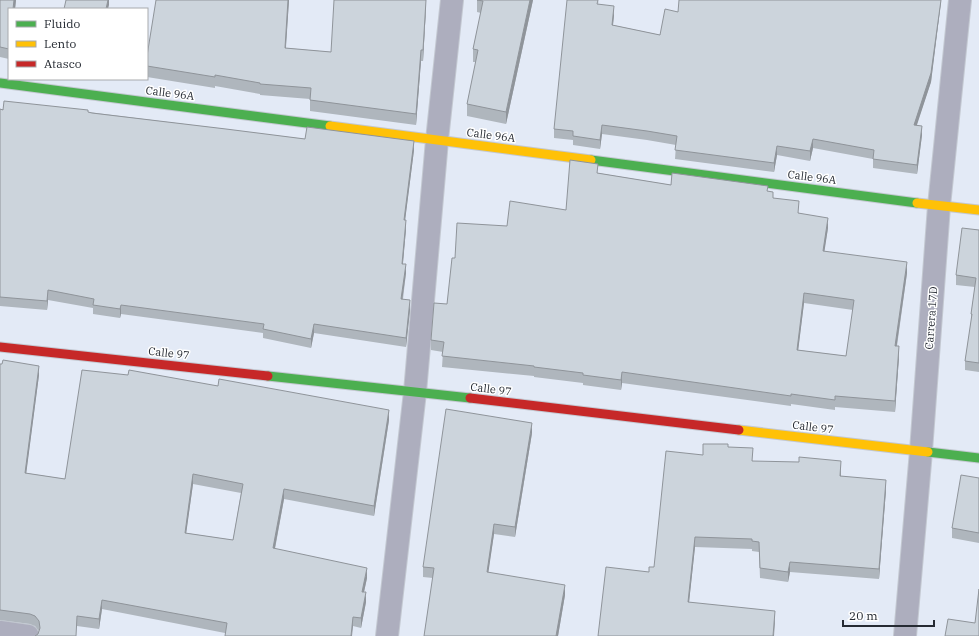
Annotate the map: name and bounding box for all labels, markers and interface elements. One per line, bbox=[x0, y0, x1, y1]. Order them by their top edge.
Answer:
legend bbox=[8, 8, 148, 80]
text: Fluido bbox=[44, 16, 81, 31]
text: Lento bbox=[44, 36, 76, 51]
text: Atasco bbox=[44, 56, 82, 71]
street label: Calle 96A bbox=[145, 83, 196, 103]
street label: Calle 96A bbox=[466, 125, 517, 145]
street label: Calle 96A bbox=[787, 167, 838, 187]
street label: Carrera 17D bbox=[922, 286, 940, 350]
street label: Calle 97 bbox=[148, 344, 190, 362]
street label: Calle 97 bbox=[470, 380, 512, 398]
street label: Calle 97 bbox=[792, 418, 834, 436]
scale bar bbox=[843, 602, 934, 628]
text: 20 m bbox=[849, 608, 878, 623]

